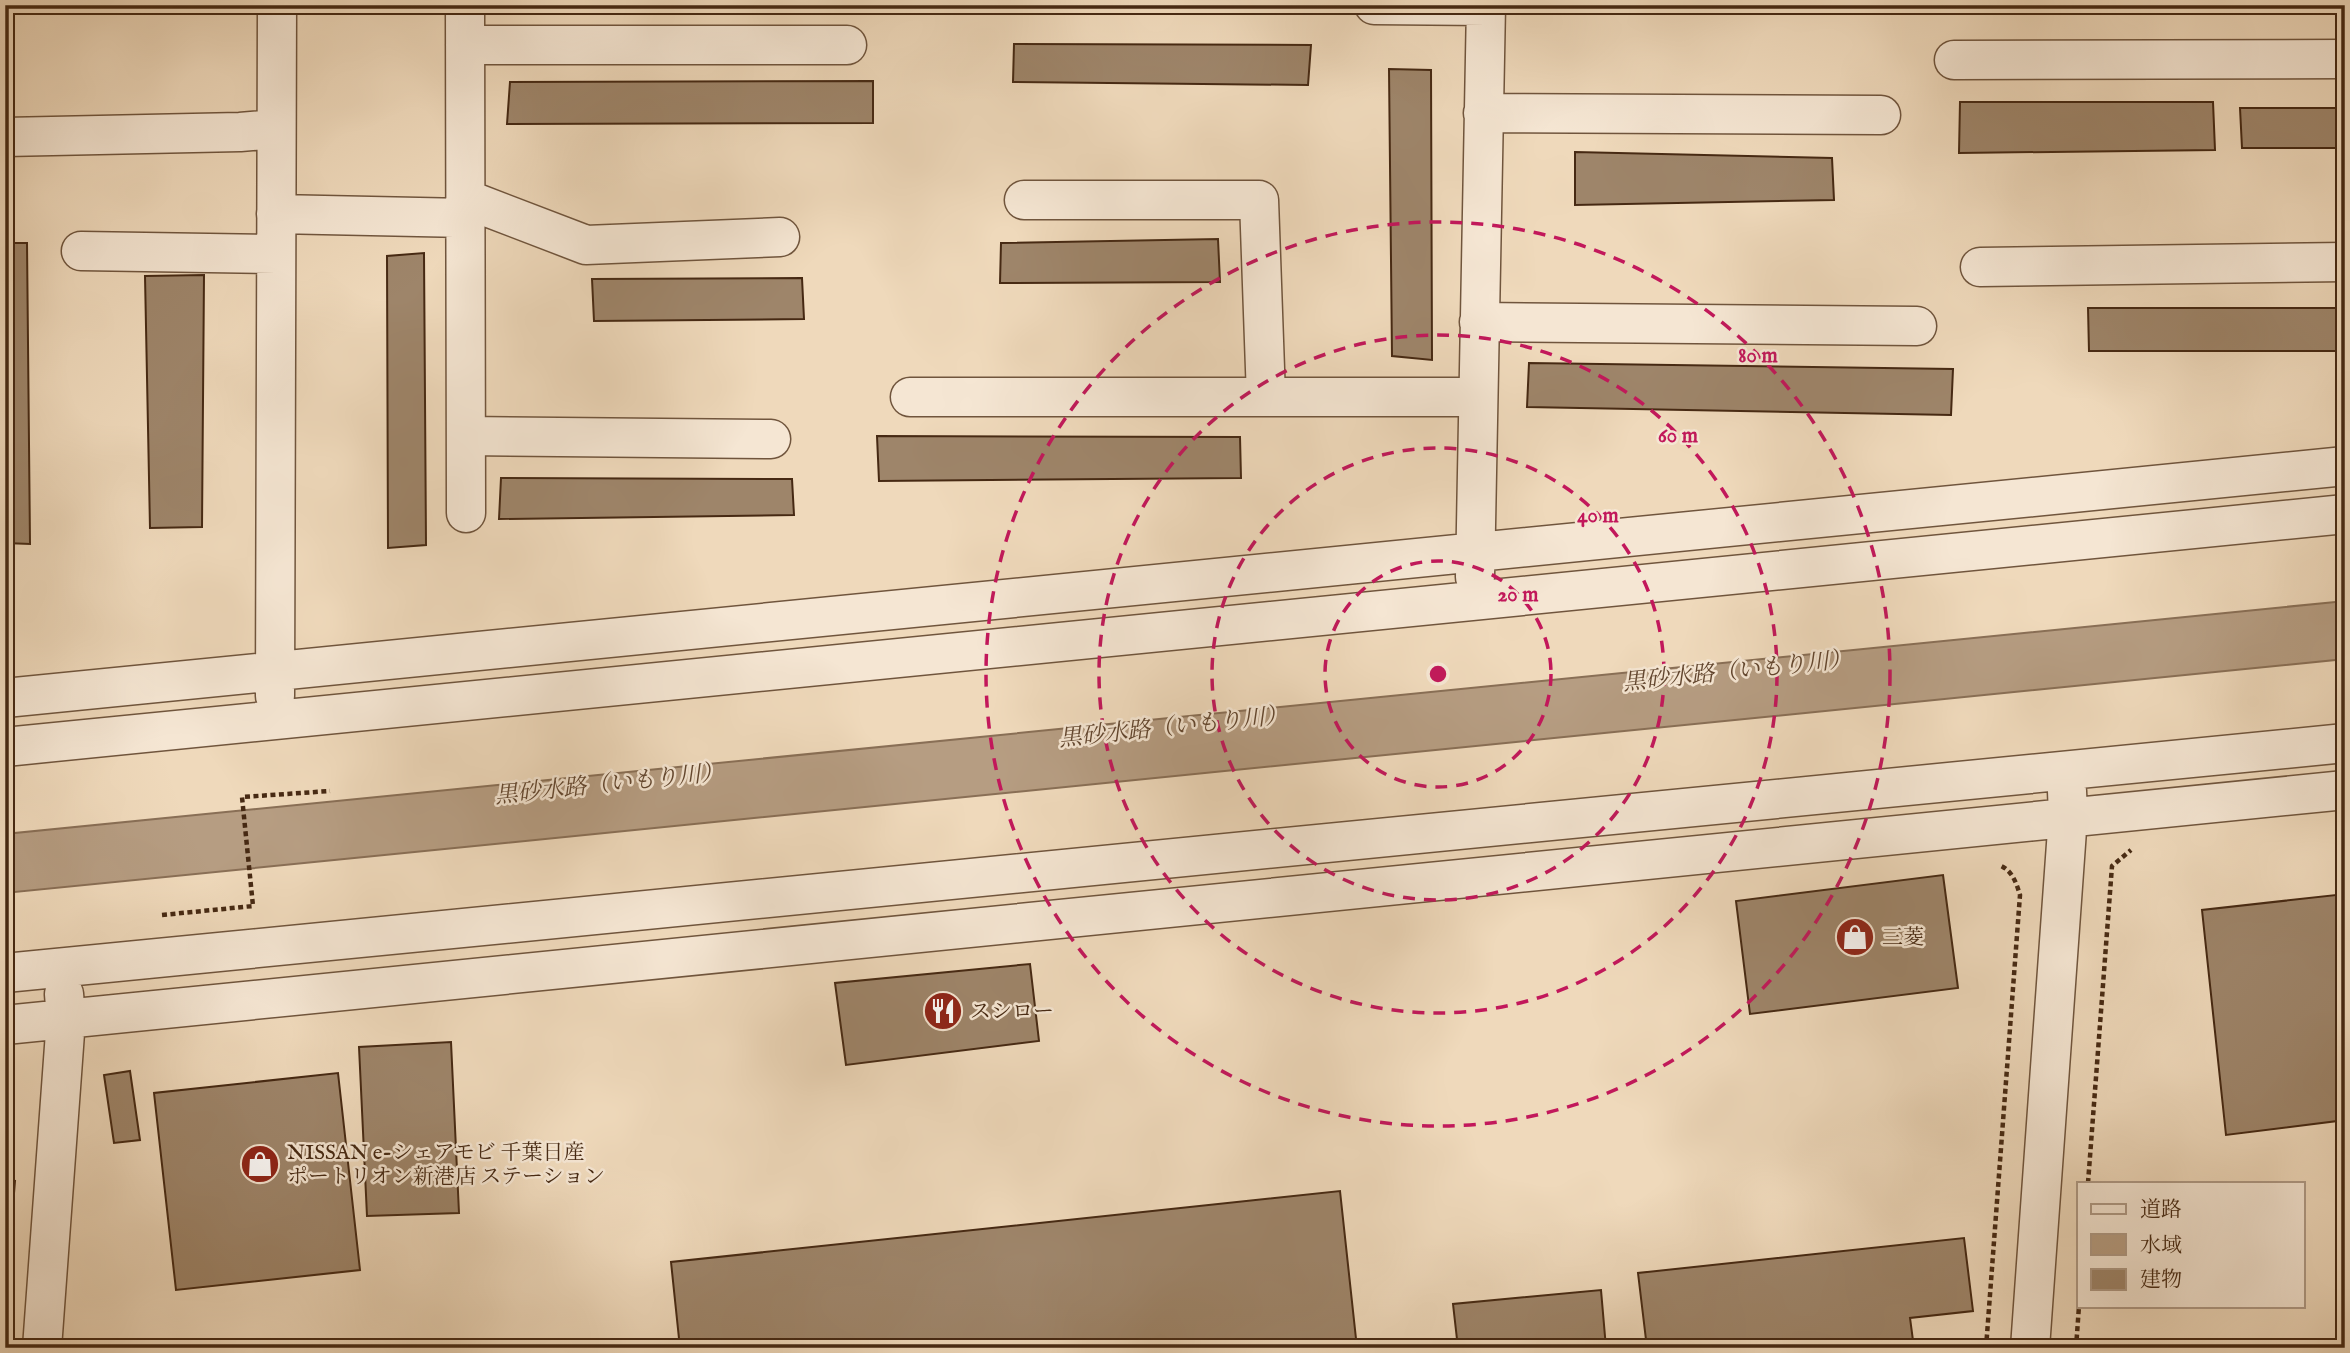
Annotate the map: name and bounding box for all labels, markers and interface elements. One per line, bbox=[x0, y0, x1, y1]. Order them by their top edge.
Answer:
text: 80 m bbox=[1738, 343, 1778, 370]
text: 60 m bbox=[1658, 423, 1699, 450]
text: 40 m bbox=[1577, 503, 1619, 530]
text: 20 m bbox=[1498, 582, 1539, 609]
water label: 黒砂水路（いもり川） bbox=[1621, 645, 1853, 698]
centre of rings bbox=[1426, 662, 1450, 686]
water label: 黒砂水路（いもり川） bbox=[1057, 701, 1289, 754]
water label: 黒砂水路（いもり川） bbox=[493, 758, 725, 811]
shop icon: 三菱 bbox=[1834, 916, 1876, 958]
place label: 三菱 bbox=[1882, 925, 1924, 952]
restaurant icon: スシロー bbox=[922, 990, 964, 1032]
place label: スシロー bbox=[970, 999, 1054, 1026]
place label: NISSAN e-シェアモビ 千葉日産 ポートリオン新港店 ステーション bbox=[287, 1140, 605, 1191]
shop icon: NISSAN e-シェアモビ 千葉日産 ポートリオン新港店 ステーション bbox=[239, 1143, 281, 1185]
legend bbox=[2077, 1182, 2304, 1308]
text: 道路 bbox=[2140, 1197, 2182, 1224]
text: 水域 bbox=[2140, 1233, 2182, 1260]
text: 建物 bbox=[2140, 1267, 2182, 1294]

